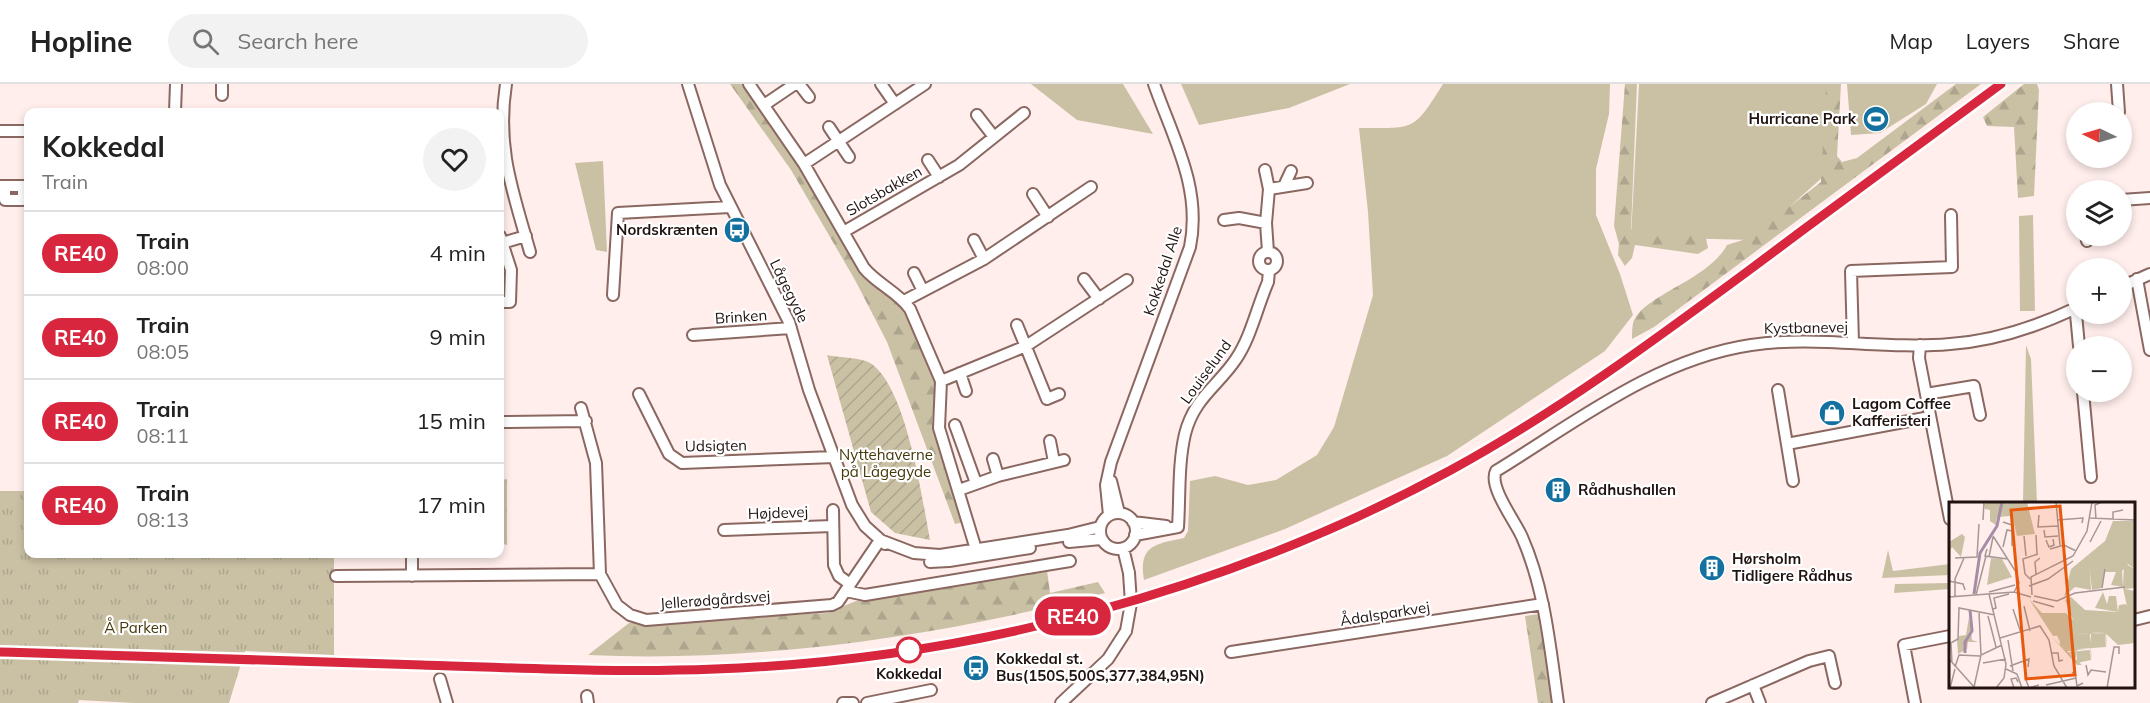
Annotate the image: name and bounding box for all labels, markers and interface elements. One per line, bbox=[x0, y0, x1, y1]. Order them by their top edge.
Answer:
search box bbox=[168, 14, 588, 68]
text: Hopline bbox=[30, 24, 132, 59]
icon: search bbox=[189, 25, 222, 58]
text: Search here bbox=[237, 27, 358, 55]
text: Map bbox=[1890, 28, 1933, 54]
text: Layers bbox=[1966, 28, 2030, 54]
text: Share bbox=[2063, 28, 2120, 54]
north arrow bbox=[2066, 102, 2132, 168]
map controls bbox=[2066, 102, 2132, 402]
sports icon: Hurricane Park bbox=[1861, 104, 1891, 134]
place label: Hurricane Park bbox=[1748, 109, 1857, 128]
button: heart bbox=[423, 128, 486, 191]
text: Kokkedal bbox=[42, 129, 165, 164]
street label: Slotsbakken bbox=[842, 161, 925, 220]
text: Train bbox=[42, 169, 88, 194]
button: layers bbox=[2066, 180, 2132, 246]
bus stop icon: Nordskrænten bbox=[722, 215, 752, 245]
place label: Nordskrænten bbox=[616, 220, 718, 239]
street label: Kokkedal Alle bbox=[1139, 224, 1186, 318]
text: Train bbox=[136, 227, 190, 255]
text: 4 min bbox=[430, 239, 486, 267]
text: RE40 bbox=[54, 240, 106, 266]
text: 08:00 bbox=[136, 255, 189, 280]
street label: Lågegyde bbox=[766, 256, 813, 326]
button: + bbox=[2066, 258, 2132, 324]
street label: Brinken bbox=[714, 305, 768, 328]
text: Train bbox=[136, 311, 190, 339]
street label: Kystbanevej bbox=[1764, 317, 1848, 338]
text: 9 min bbox=[430, 323, 486, 351]
text: RE40 bbox=[54, 324, 106, 350]
street label: Louiselund bbox=[1176, 336, 1235, 407]
button: − bbox=[2066, 336, 2132, 402]
text: 08:05 bbox=[136, 339, 189, 364]
place label: Lagom Coffee Kafferisteri bbox=[1852, 394, 1951, 430]
text: Train bbox=[136, 395, 190, 423]
shop icon: Lagom Coffee Kafferisteri bbox=[1817, 398, 1847, 428]
text: 15 min bbox=[416, 407, 486, 435]
text: RE40 bbox=[54, 408, 106, 434]
text: 08:11 bbox=[136, 423, 189, 448]
street label: Udsigten bbox=[685, 435, 747, 456]
park label: Nyttehaverne på Lågegyde bbox=[839, 445, 933, 481]
building icon: Rådhushallen bbox=[1543, 475, 1573, 505]
text: Train bbox=[136, 479, 190, 507]
place label: Rådhushallen bbox=[1578, 480, 1676, 499]
text: 17 min bbox=[416, 491, 486, 519]
text: RE40 bbox=[54, 492, 106, 518]
street label: Højdevej bbox=[748, 502, 808, 523]
inset map bbox=[1949, 502, 2135, 688]
text: 08:13 bbox=[136, 507, 189, 532]
place label: Hørsholm Tidligere Rådhus bbox=[1732, 549, 1853, 585]
building icon: Hørsholm Tidligere Rådhus bbox=[1697, 553, 1727, 583]
street label: Jellerødgårdsvej bbox=[659, 586, 771, 613]
line badge: RE40 bbox=[1031, 596, 1115, 636]
street label: Ådalsparkvej bbox=[1339, 596, 1431, 630]
text: RE40 bbox=[1047, 603, 1099, 629]
park label: Å Parken bbox=[104, 617, 168, 637]
marker: Kokkedal bbox=[896, 637, 922, 663]
place label: Kokkedal st. Bus(150S,500S,377,384,95N) bbox=[996, 649, 1205, 685]
bus stop icon: Kokkedal st. Bus(150S,500S,377,384,95N) bbox=[961, 653, 991, 683]
place label: Kokkedal bbox=[876, 664, 942, 683]

